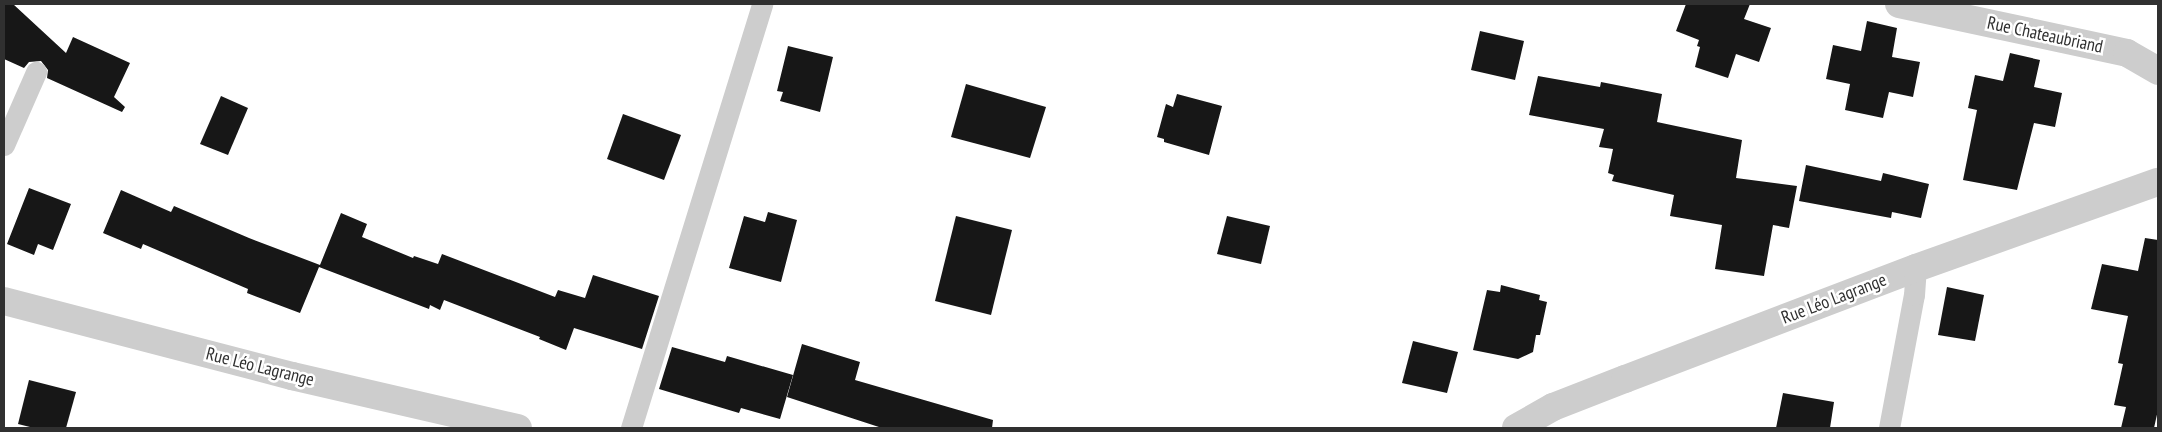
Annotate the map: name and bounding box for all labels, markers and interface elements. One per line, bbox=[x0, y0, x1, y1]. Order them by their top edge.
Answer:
street label: Rue Chateaubriand bbox=[1985, 12, 2105, 58]
street label: Rue Léo Lagrange bbox=[1778, 269, 1890, 329]
street label: Rue Léo Lagrange bbox=[204, 343, 316, 391]

